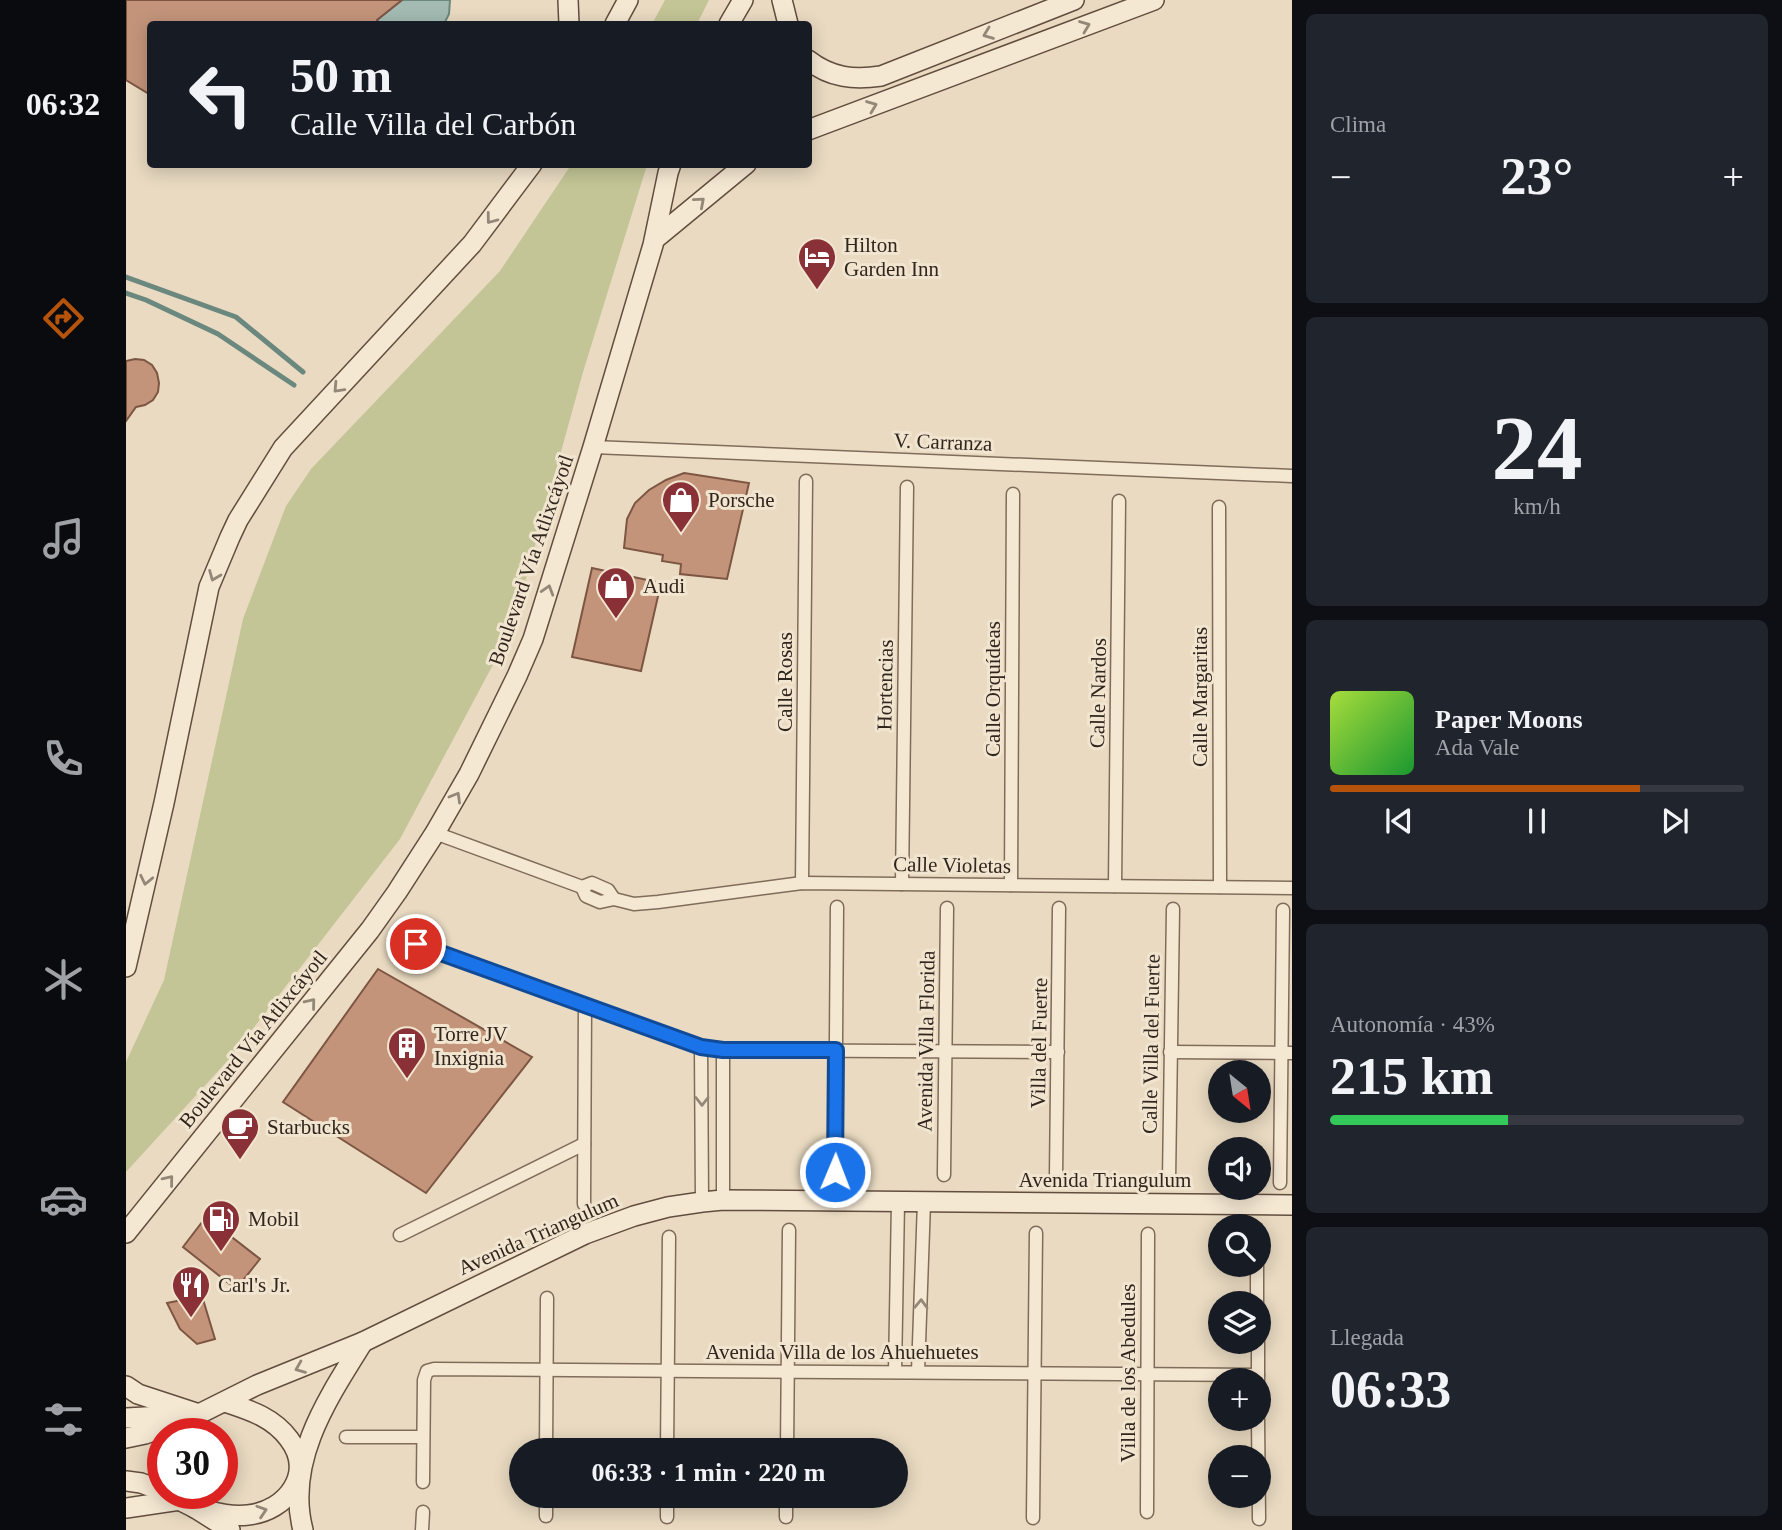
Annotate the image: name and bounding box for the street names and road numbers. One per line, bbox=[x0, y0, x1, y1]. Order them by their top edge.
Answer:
street label: V. Carranza bbox=[893, 428, 993, 456]
street label: Boulevard Vía Atlixcáyotl bbox=[484, 451, 578, 669]
street label: Calle Orquídeas bbox=[981, 621, 1005, 757]
street label: Calle Margaritas bbox=[1188, 627, 1212, 767]
street label: Calle Rosas bbox=[773, 632, 797, 732]
street label: Calle Nardos bbox=[1085, 638, 1111, 748]
street label: Hortencias bbox=[872, 639, 898, 731]
street label: Calle Violetas bbox=[893, 852, 1011, 878]
street label: Boulevard Vía Atlixcáyotl bbox=[174, 945, 332, 1133]
street label: Avenida Villa Florida bbox=[912, 950, 940, 1132]
street label: Calle Villa del Fuerte bbox=[1137, 954, 1165, 1134]
street label: Villa del Fuerte bbox=[1026, 978, 1052, 1108]
street label: Avenida Triangulum bbox=[1019, 1168, 1191, 1192]
street label: Avenida Triangulum bbox=[454, 1188, 622, 1280]
street label: Villa de los Abedules bbox=[1116, 1284, 1140, 1462]
street label: Avenida Villa de los Ahuehuetes bbox=[705, 1340, 979, 1364]

